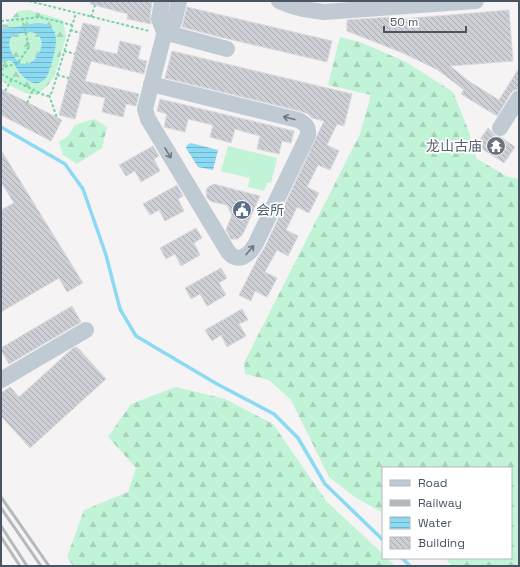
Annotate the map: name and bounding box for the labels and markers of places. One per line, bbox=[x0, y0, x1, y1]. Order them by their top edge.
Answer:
temple icon: 龙山古庙 bbox=[485, 135, 507, 157]
place label: 龙山古庙 bbox=[426, 137, 482, 155]
public building icon: 会所 bbox=[231, 199, 253, 221]
place label: 会所 bbox=[256, 201, 284, 219]

